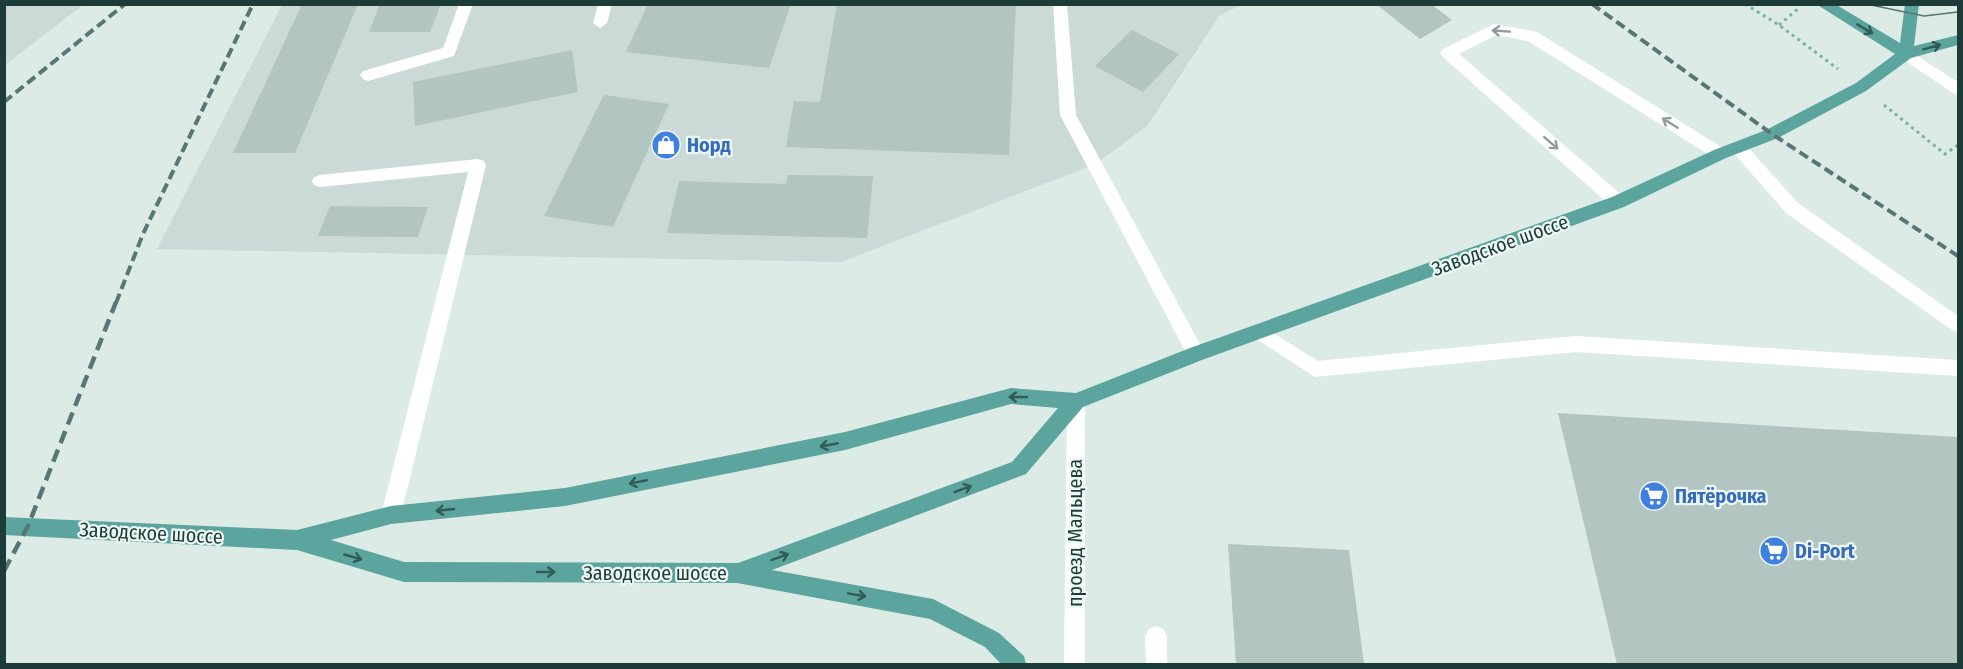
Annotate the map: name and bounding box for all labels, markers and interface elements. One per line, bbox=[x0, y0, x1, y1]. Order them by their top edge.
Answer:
one-way arrow bbox=[1856, 24, 1873, 36]
one-way arrow bbox=[1492, 26, 1511, 37]
one-way arrow bbox=[1923, 41, 1942, 52]
one-way arrow bbox=[1662, 116, 1679, 128]
shop icon: Норд bbox=[650, 129, 682, 161]
place label: Норд bbox=[687, 133, 731, 157]
one-way arrow bbox=[1543, 136, 1558, 150]
street label: Заводское шоссе bbox=[1428, 209, 1572, 281]
one-way arrow bbox=[1008, 391, 1028, 403]
one-way arrow bbox=[820, 440, 839, 451]
street label: проезд Мальцева bbox=[1063, 459, 1087, 607]
one-way arrow bbox=[629, 477, 648, 489]
supermarket icon: Пятёрочка bbox=[1638, 480, 1670, 512]
one-way arrow bbox=[953, 483, 972, 494]
place label: Пятёрочка bbox=[1675, 484, 1767, 508]
one-way arrow bbox=[435, 505, 455, 516]
street label: Заводское шоссе bbox=[79, 517, 223, 549]
supermarket icon: Di-Port bbox=[1758, 535, 1790, 567]
place label: Di-Port bbox=[1795, 539, 1856, 563]
one-way arrow bbox=[770, 551, 789, 562]
one-way arrow bbox=[343, 552, 362, 563]
street label: Заводское шоссе bbox=[583, 561, 727, 585]
one-way arrow bbox=[535, 566, 555, 578]
one-way arrow bbox=[847, 590, 867, 601]

